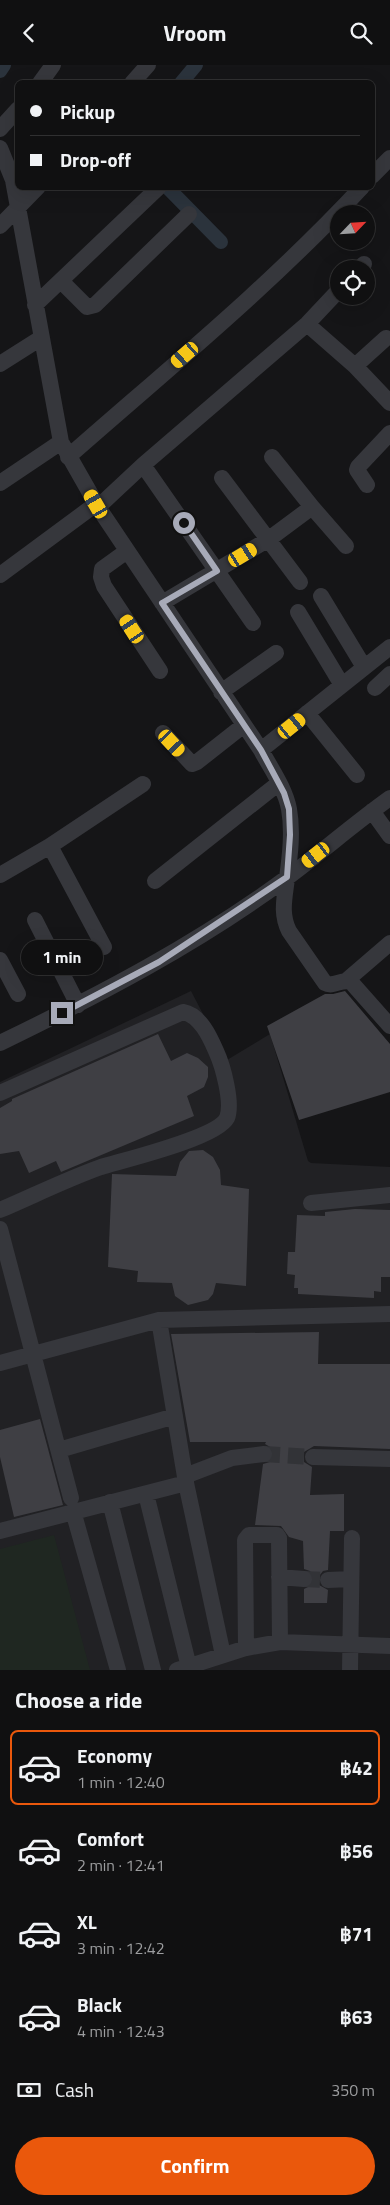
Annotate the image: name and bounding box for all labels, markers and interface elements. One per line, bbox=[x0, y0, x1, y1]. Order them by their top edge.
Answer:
text: Vroom bbox=[164, 16, 226, 50]
icon: back bbox=[15, 19, 43, 47]
icon: search bbox=[347, 19, 375, 47]
text: Pickup bbox=[60, 97, 115, 126]
text: Drop-off bbox=[60, 145, 131, 174]
north arrow bbox=[330, 205, 375, 250]
map controls bbox=[330, 205, 375, 305]
button: locate bbox=[330, 260, 375, 305]
car bbox=[168, 339, 201, 371]
car bbox=[82, 487, 109, 521]
route start bbox=[173, 512, 195, 534]
car bbox=[226, 541, 259, 569]
car bbox=[117, 612, 146, 646]
car bbox=[275, 711, 308, 741]
car bbox=[156, 727, 187, 759]
car bbox=[299, 840, 332, 870]
callout: 1 min bbox=[21, 941, 103, 975]
text: 1 min bbox=[43, 945, 81, 969]
route end bbox=[51, 1002, 73, 1024]
text: Choose a ride bbox=[15, 1683, 142, 1717]
text: Economy bbox=[77, 1741, 152, 1770]
icon: car bbox=[17, 1745, 62, 1790]
text: ฿42 bbox=[340, 1753, 373, 1782]
text: 1 min · 12:40 bbox=[77, 1770, 165, 1794]
text: Comfort bbox=[77, 1824, 144, 1853]
icon: car bbox=[17, 1828, 62, 1873]
text: ฿56 bbox=[340, 1836, 373, 1865]
text: 2 min · 12:41 bbox=[77, 1853, 165, 1877]
text: XL bbox=[77, 1907, 97, 1936]
icon: car bbox=[17, 1911, 62, 1956]
text: ฿71 bbox=[340, 1919, 373, 1948]
text: 3 min · 12:42 bbox=[77, 1936, 165, 1960]
text: Black bbox=[77, 1990, 122, 2019]
icon: car bbox=[17, 1994, 62, 2039]
text: ฿63 bbox=[340, 2002, 373, 2031]
text: 4 min · 12:43 bbox=[77, 2019, 165, 2043]
text: Cash bbox=[55, 2075, 94, 2104]
icon: cash bbox=[15, 2076, 43, 2104]
text: 350 m bbox=[331, 2078, 375, 2102]
button: Confirm bbox=[15, 2137, 375, 2195]

